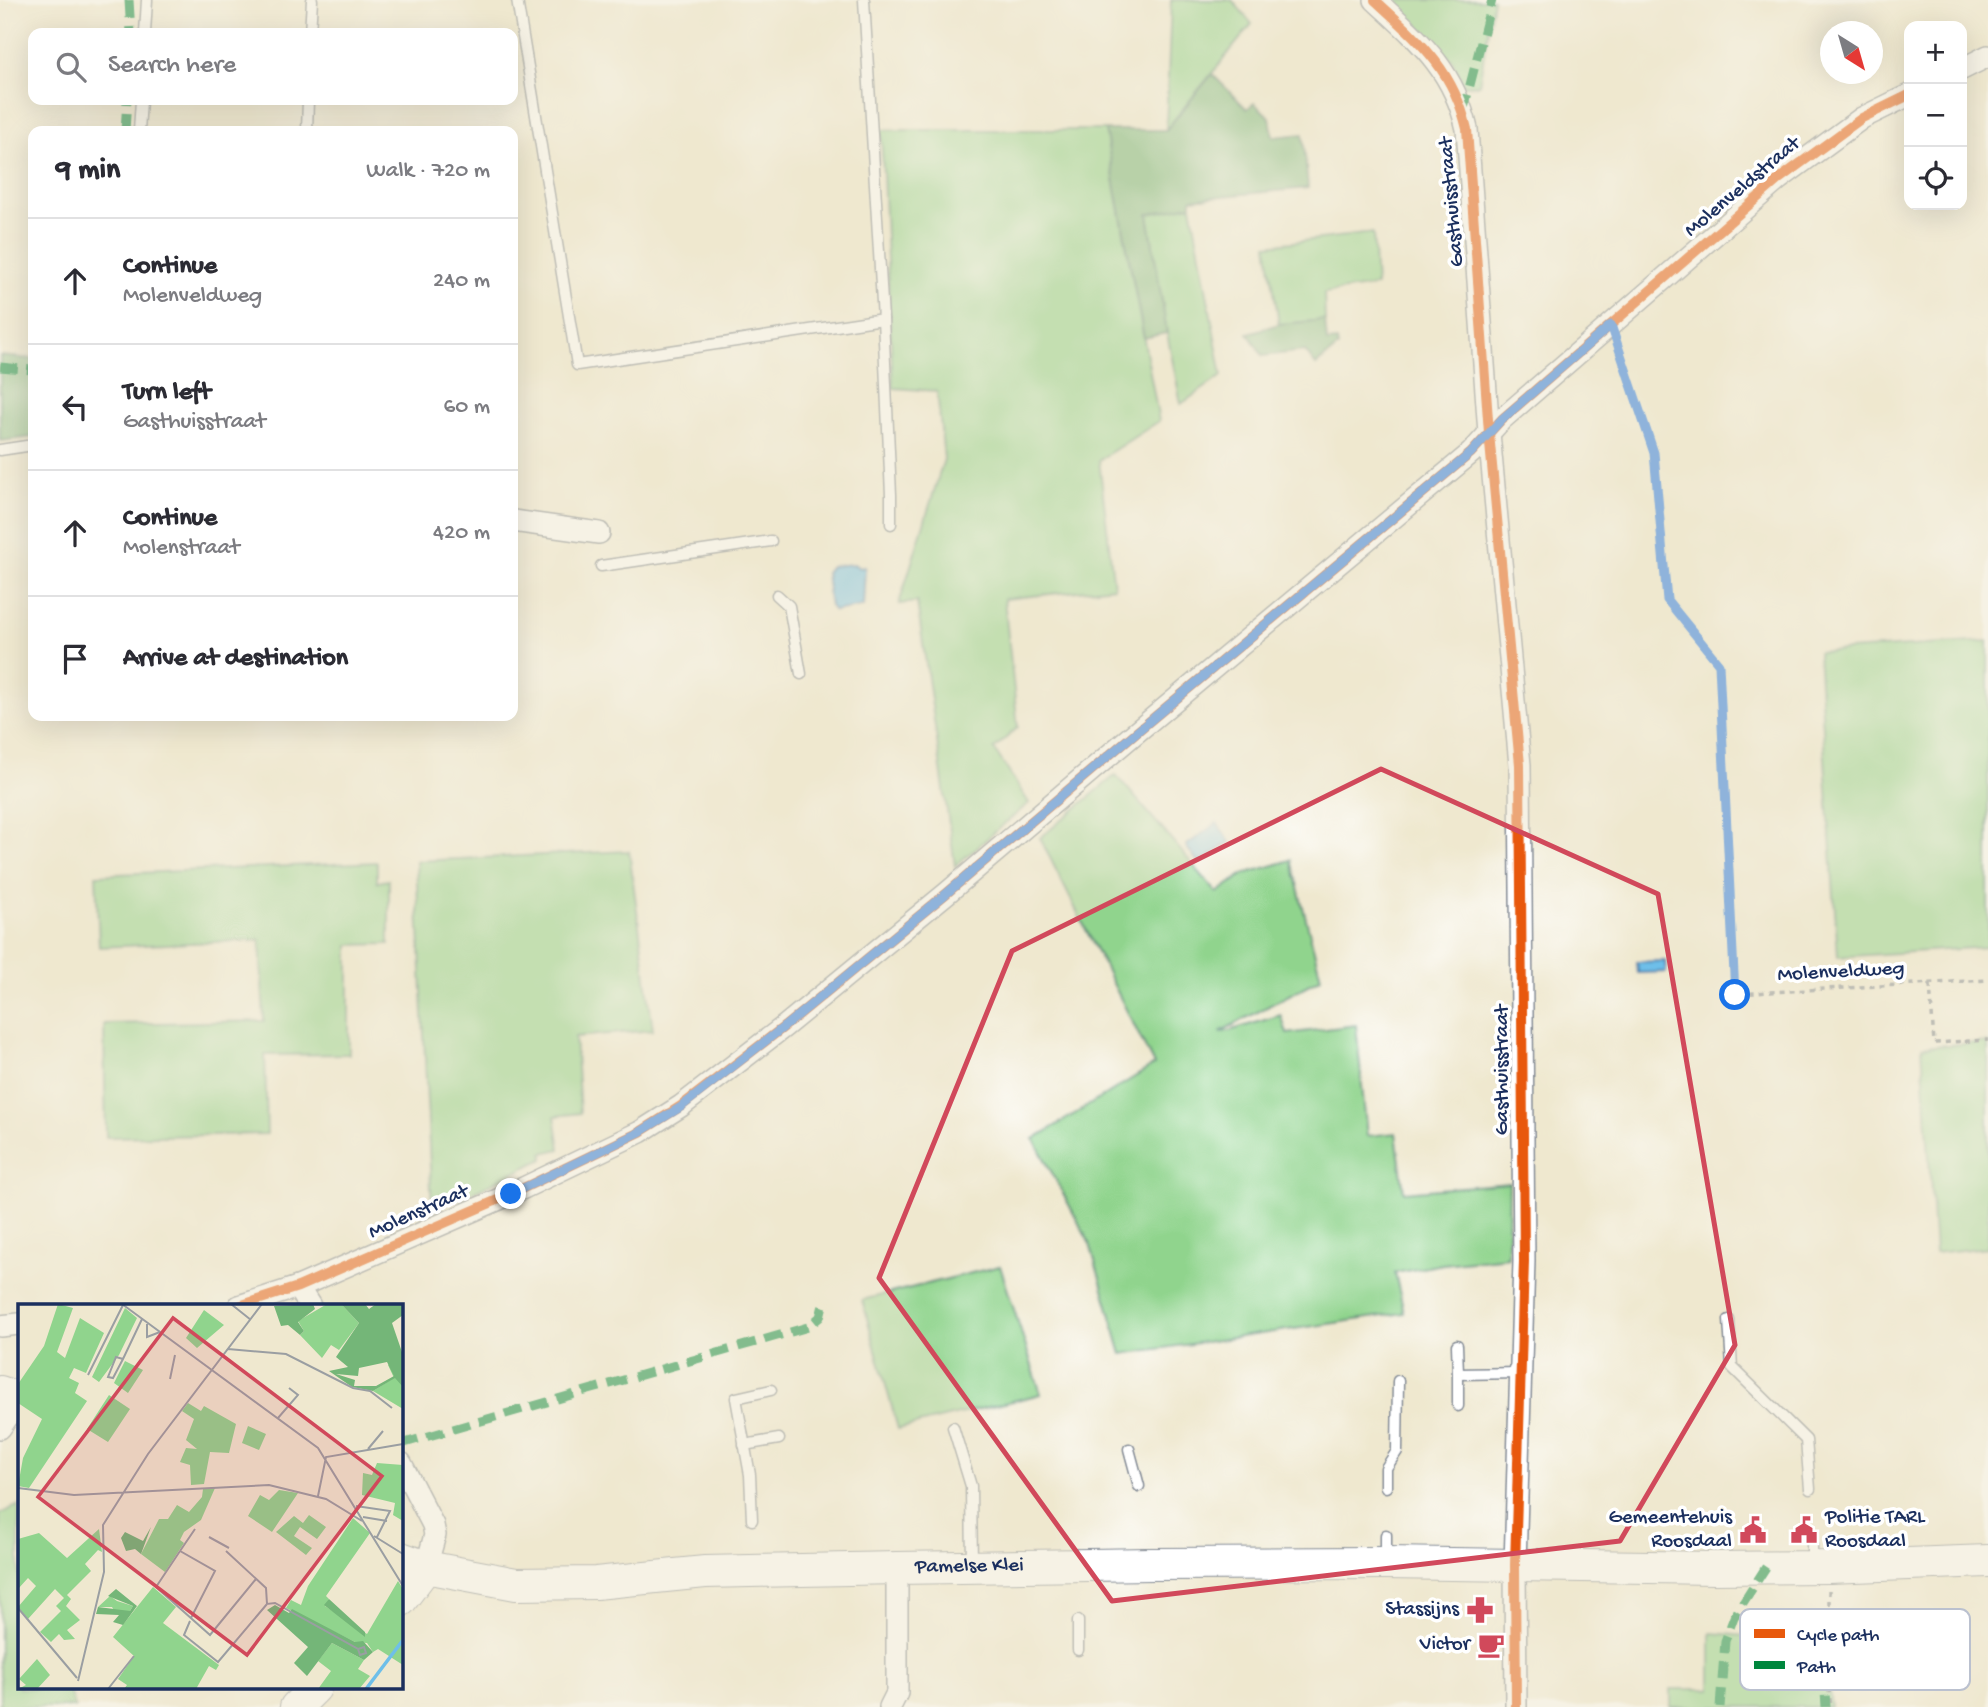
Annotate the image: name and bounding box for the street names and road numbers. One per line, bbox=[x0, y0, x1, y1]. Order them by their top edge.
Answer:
street label: Molenveldstraat bbox=[1680, 131, 1808, 244]
street label: Gasthuisstraat bbox=[1435, 134, 1471, 268]
street label: Molenveldweg bbox=[1777, 957, 1905, 989]
street label: Gasthuisstraat bbox=[1491, 1002, 1516, 1135]
street label: Molenstraat bbox=[365, 1179, 475, 1246]
street label: Pamelse Klei bbox=[914, 1554, 1024, 1580]

